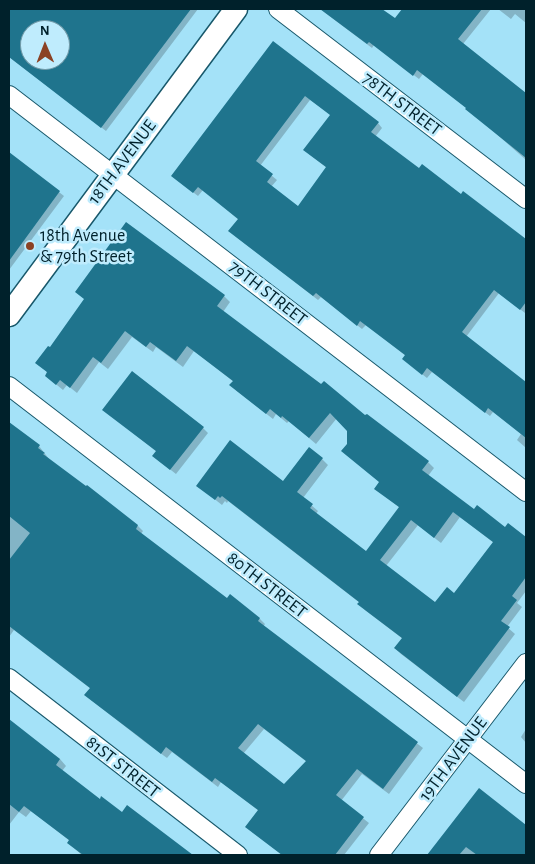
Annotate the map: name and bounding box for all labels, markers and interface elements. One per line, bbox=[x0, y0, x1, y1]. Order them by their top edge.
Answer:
north arrow bbox=[20, 20, 70, 70]
text: N bbox=[40, 24, 50, 38]
street label: 78TH STREET bbox=[358, 67, 446, 141]
street label: 18TH AVENUE bbox=[83, 116, 161, 208]
place label: 18th Avenue & 79th Street bbox=[40, 225, 132, 268]
marker: 18th Avenue & 79th Street bbox=[24, 240, 36, 252]
street label: 79TH STREET bbox=[225, 256, 311, 330]
street label: 80TH STREET bbox=[223, 547, 311, 623]
street label: 19TH AVENUE bbox=[414, 713, 492, 805]
street label: 81ST STREET bbox=[82, 731, 164, 803]

